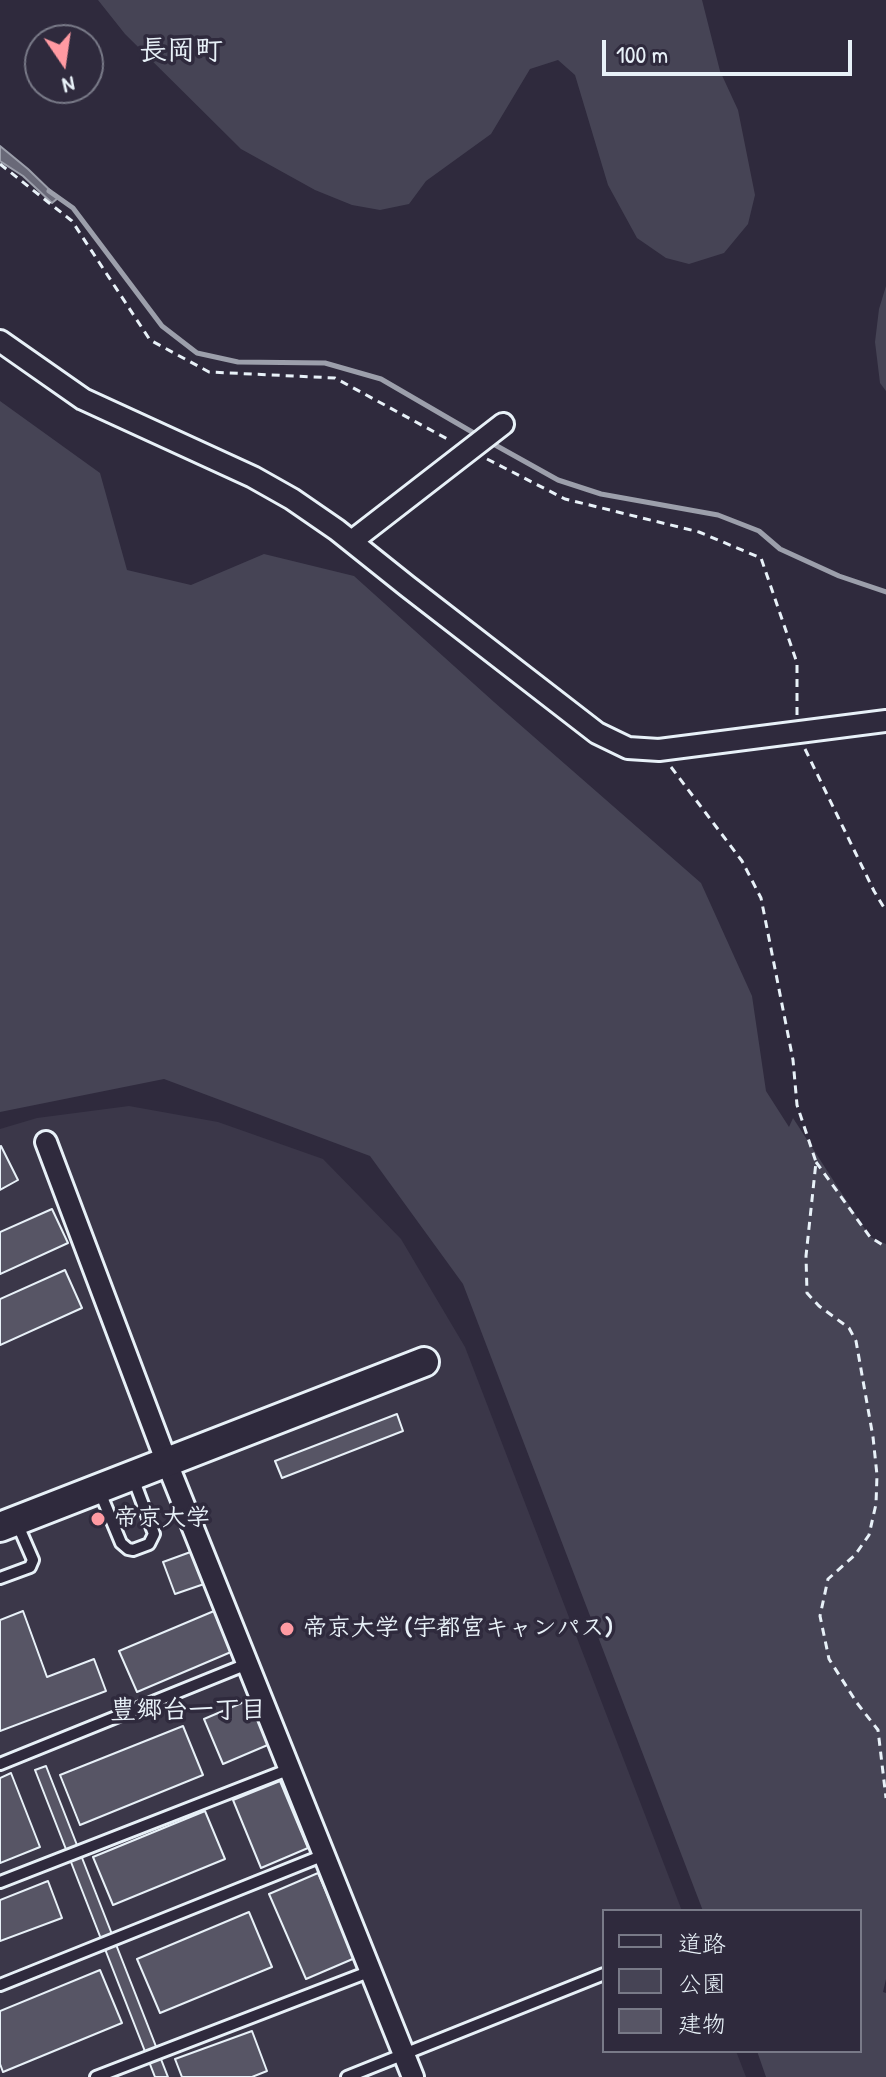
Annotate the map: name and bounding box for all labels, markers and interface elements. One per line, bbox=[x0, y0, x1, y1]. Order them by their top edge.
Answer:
north arrow bbox=[24, 24, 104, 104]
scale bar bbox=[606, 24, 856, 74]
district label: 長岡町 bbox=[139, 35, 223, 69]
text: 100 m bbox=[616, 38, 668, 70]
text: N bbox=[60, 70, 78, 101]
place label: 帝京大学 bbox=[114, 1505, 210, 1533]
marker: 帝京大学 bbox=[89, 1510, 107, 1528]
place label: 帝京大学 (宇都宮キャンパス) bbox=[303, 1615, 613, 1643]
marker: 帝京大学 (宇都宮キャンパス) bbox=[278, 1620, 296, 1638]
district label: 豊郷台一丁目 bbox=[110, 1695, 266, 1727]
legend bbox=[602, 1909, 862, 2053]
text: 道路 bbox=[678, 1927, 726, 1959]
text: 公園 bbox=[678, 1967, 726, 1999]
text: 建物 bbox=[678, 2007, 726, 2039]

